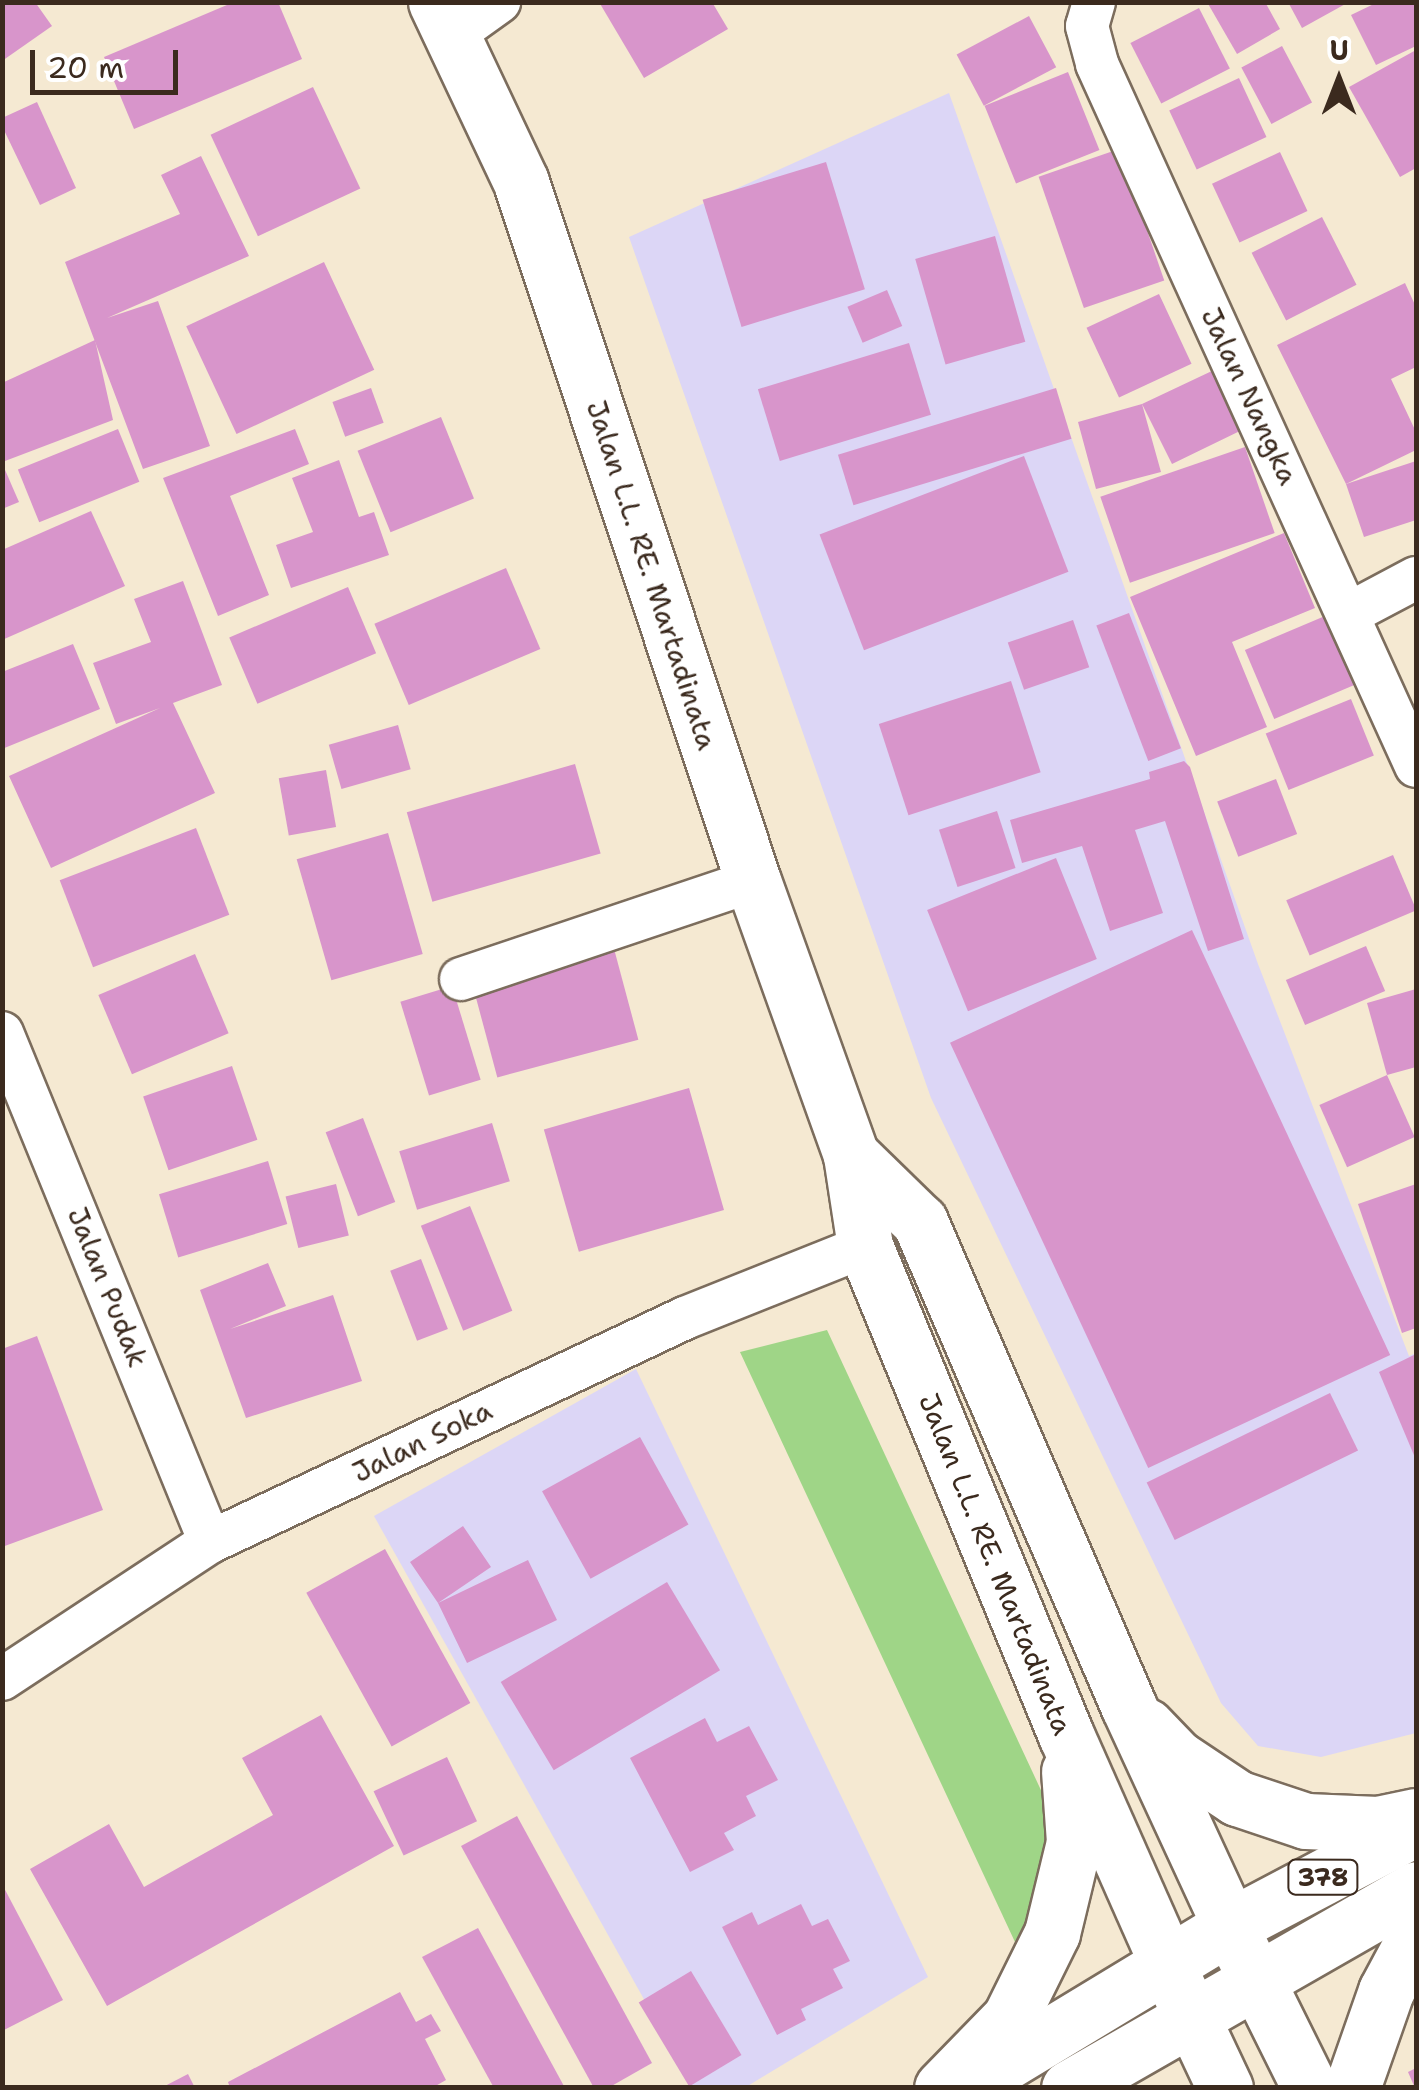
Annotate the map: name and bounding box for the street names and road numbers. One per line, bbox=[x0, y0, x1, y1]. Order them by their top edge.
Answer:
street label: Jalan Nangka bbox=[1194, 302, 1306, 490]
street label: Jalan L.L. RE. Martadinata bbox=[580, 396, 724, 754]
street label: Jalan Pudak bbox=[61, 1202, 155, 1372]
street label: Jalan L.L. RE. Martadinata bbox=[912, 1388, 1080, 1740]
street label: Jalan Soka bbox=[347, 1393, 497, 1489]
road number: 378 bbox=[1286, 1857, 1360, 1897]

